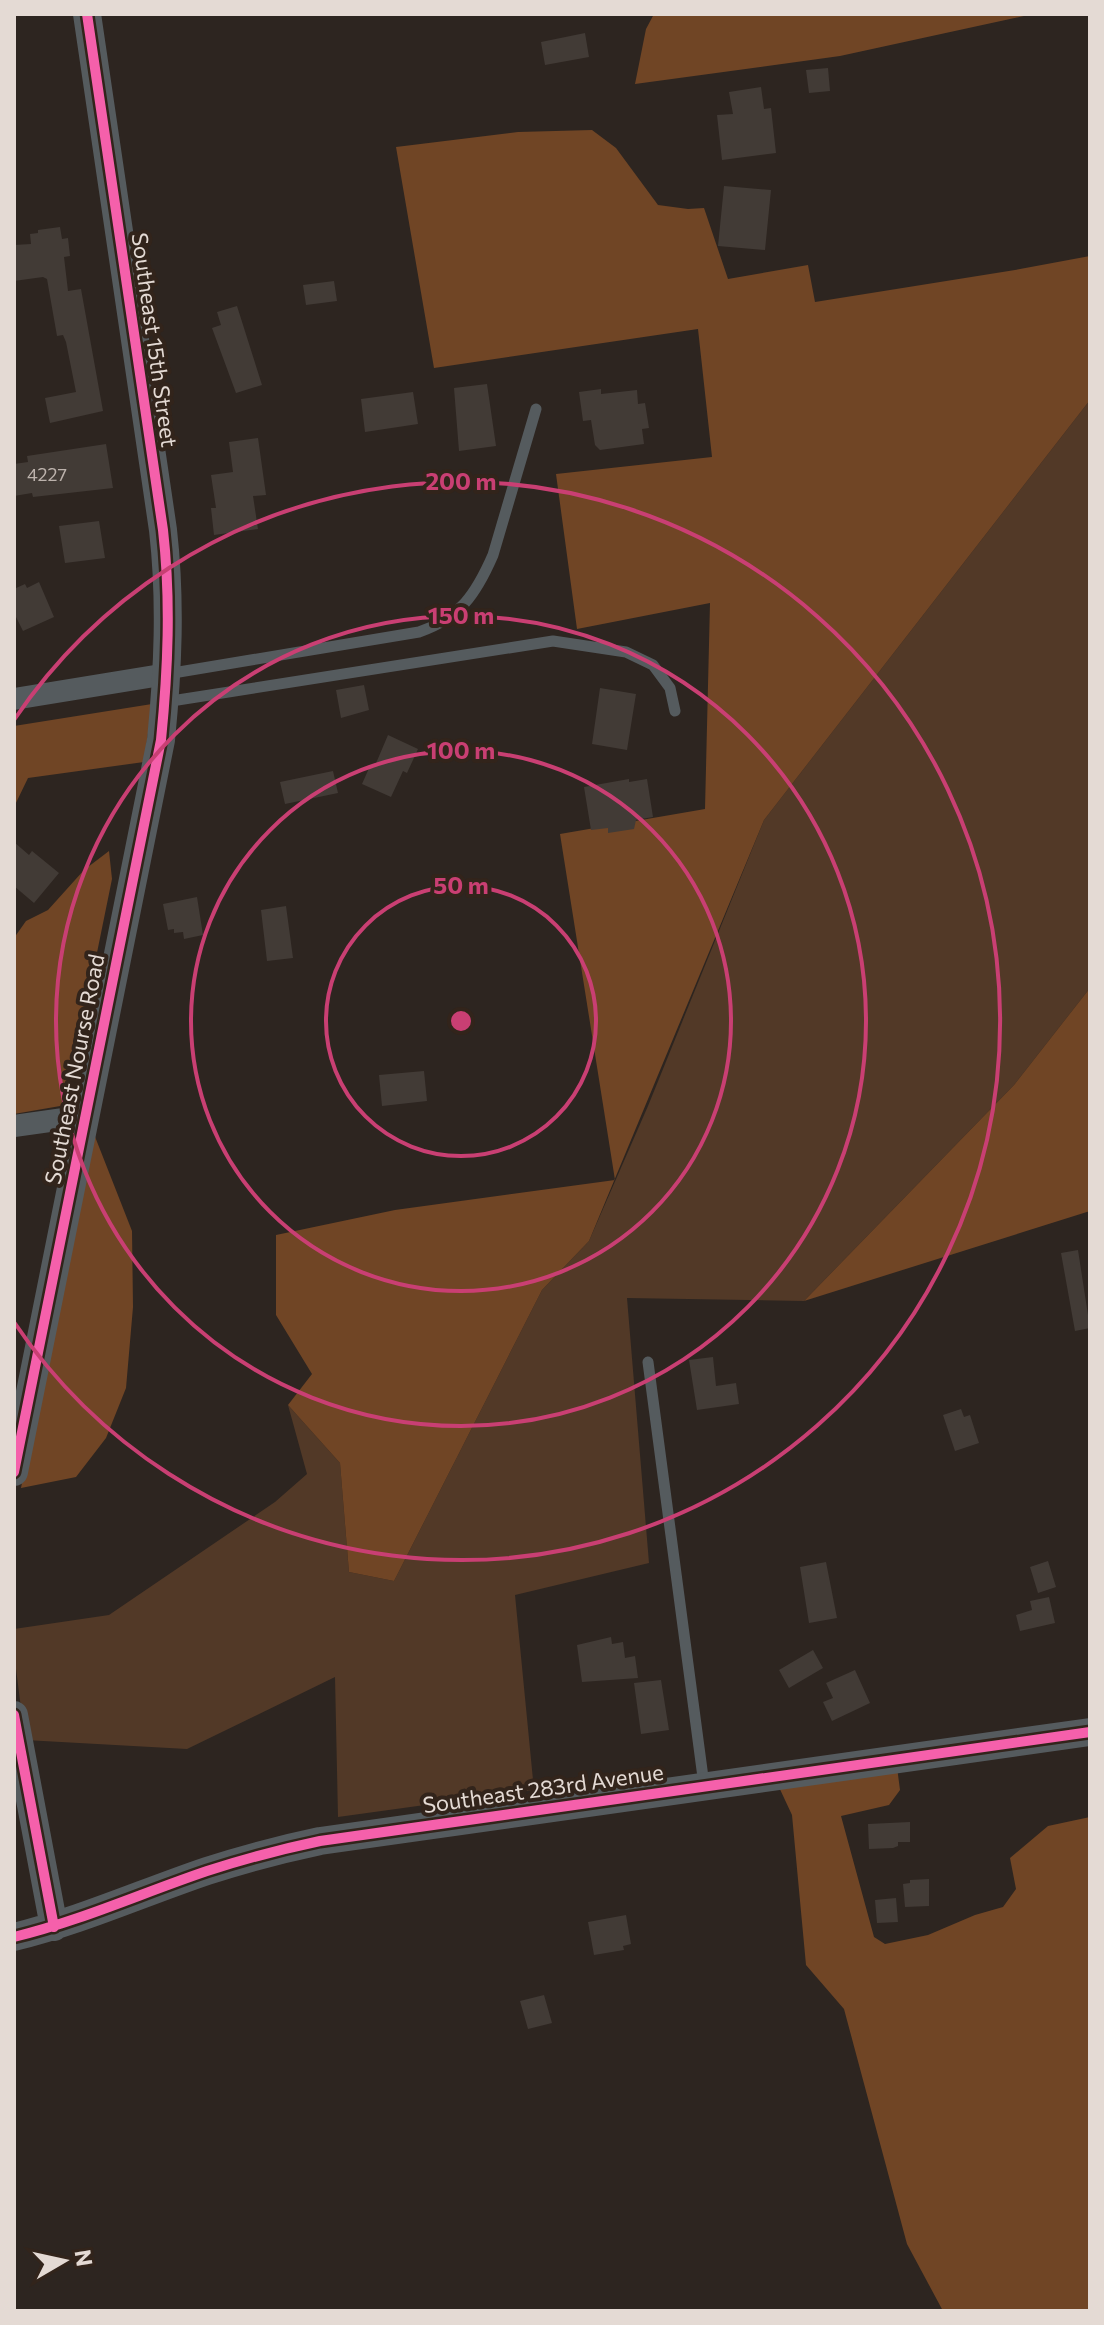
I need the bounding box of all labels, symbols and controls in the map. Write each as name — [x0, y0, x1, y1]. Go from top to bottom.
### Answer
street label: Southeast 15th Street — [127, 231, 183, 449]
house number: 4227 — [27, 463, 67, 485]
text: 200 m — [426, 466, 496, 495]
text: 150 m — [428, 600, 494, 629]
text: 100 m — [427, 735, 495, 764]
text: 50 m — [433, 870, 489, 899]
street label: Southeast Nourse Road — [38, 952, 110, 1186]
centre of rings — [447, 1007, 475, 1035]
street label: Southeast 283rd Avenue — [421, 1758, 665, 1818]
north arrow — [24, 2221, 104, 2301]
text: N — [70, 2248, 99, 2268]

